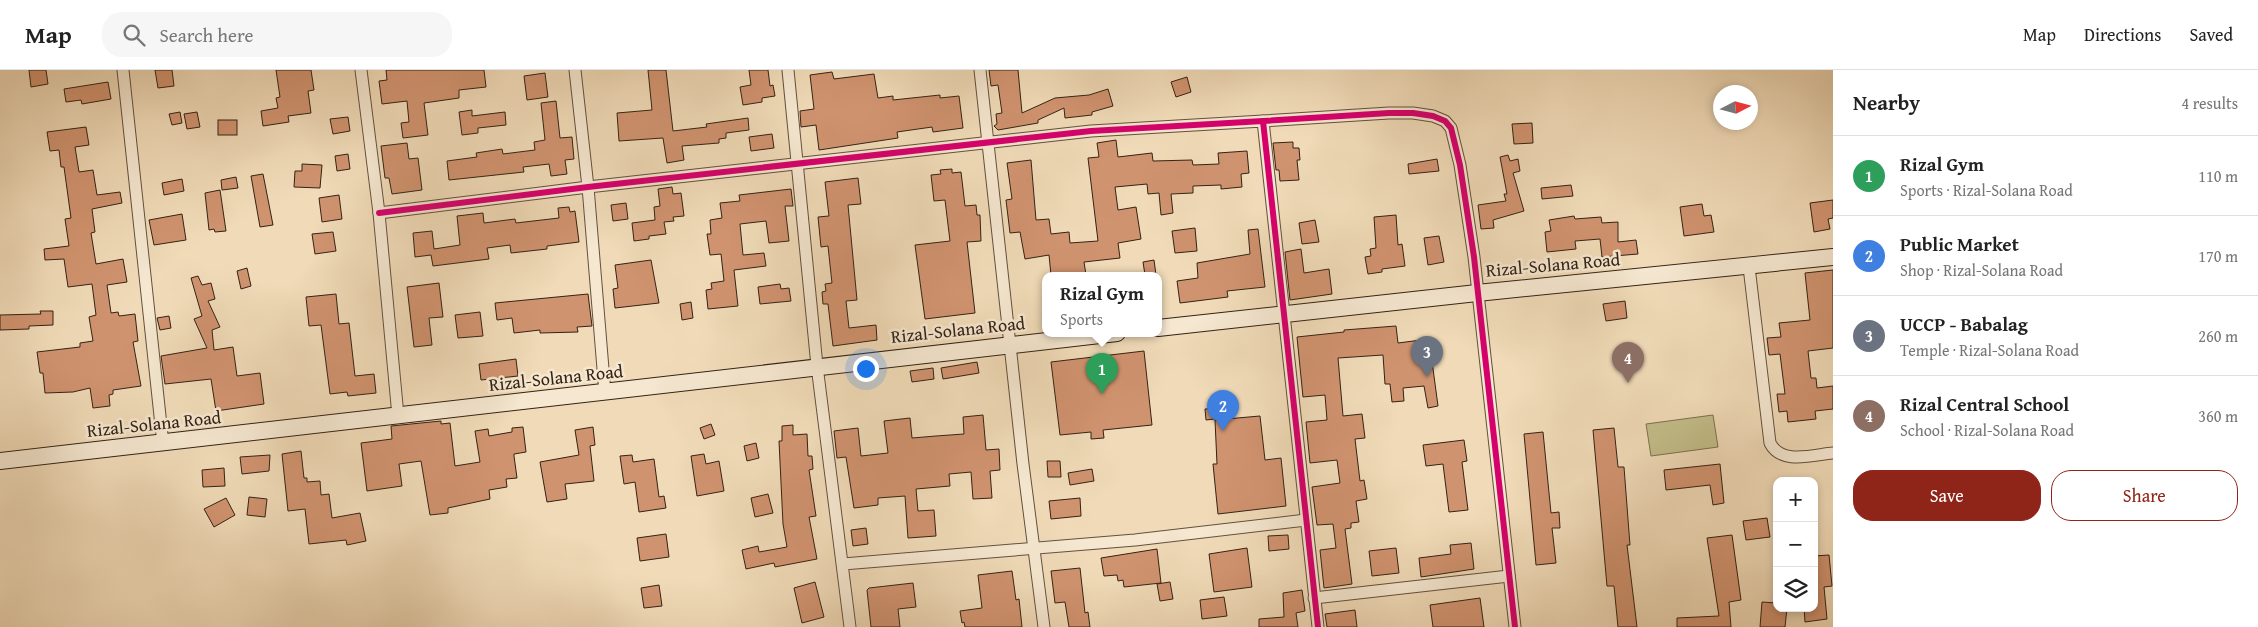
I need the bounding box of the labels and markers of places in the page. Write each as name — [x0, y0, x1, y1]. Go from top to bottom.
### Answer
pin: 3 — [1411, 336, 1443, 377]
pin: 4 — [1612, 342, 1644, 383]
pin: 1 — [1086, 353, 1118, 394]
pin: 2 — [1207, 390, 1239, 431]

